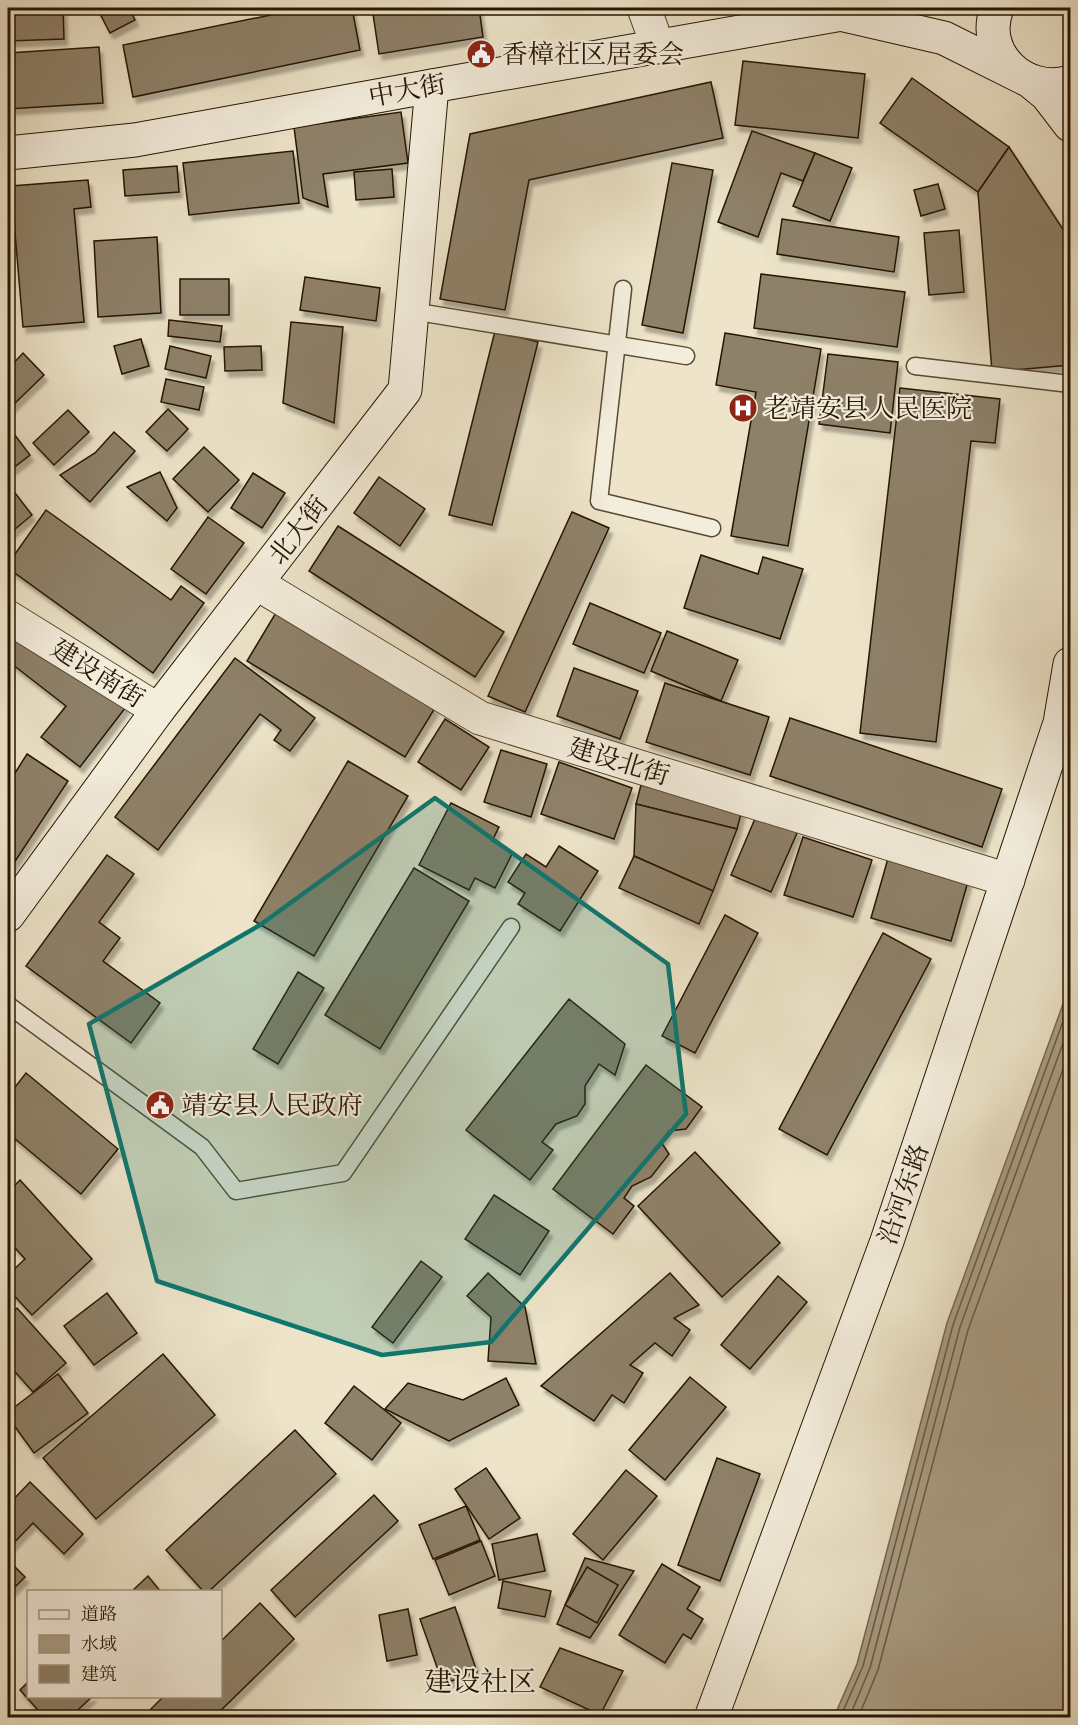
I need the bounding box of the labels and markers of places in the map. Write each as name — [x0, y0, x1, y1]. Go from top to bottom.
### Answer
place label: 香樟社区居委会 — [502, 37, 684, 72]
public building icon: 香樟社区居委会 — [465, 38, 497, 70]
place label: 老靖安县人民医院 — [764, 391, 972, 426]
hospital icon: 老靖安县人民医院 — [727, 392, 759, 424]
place label: 靖安县人民政府 — [181, 1088, 363, 1123]
public building icon: 靖安县人民政府 — [144, 1089, 176, 1121]

